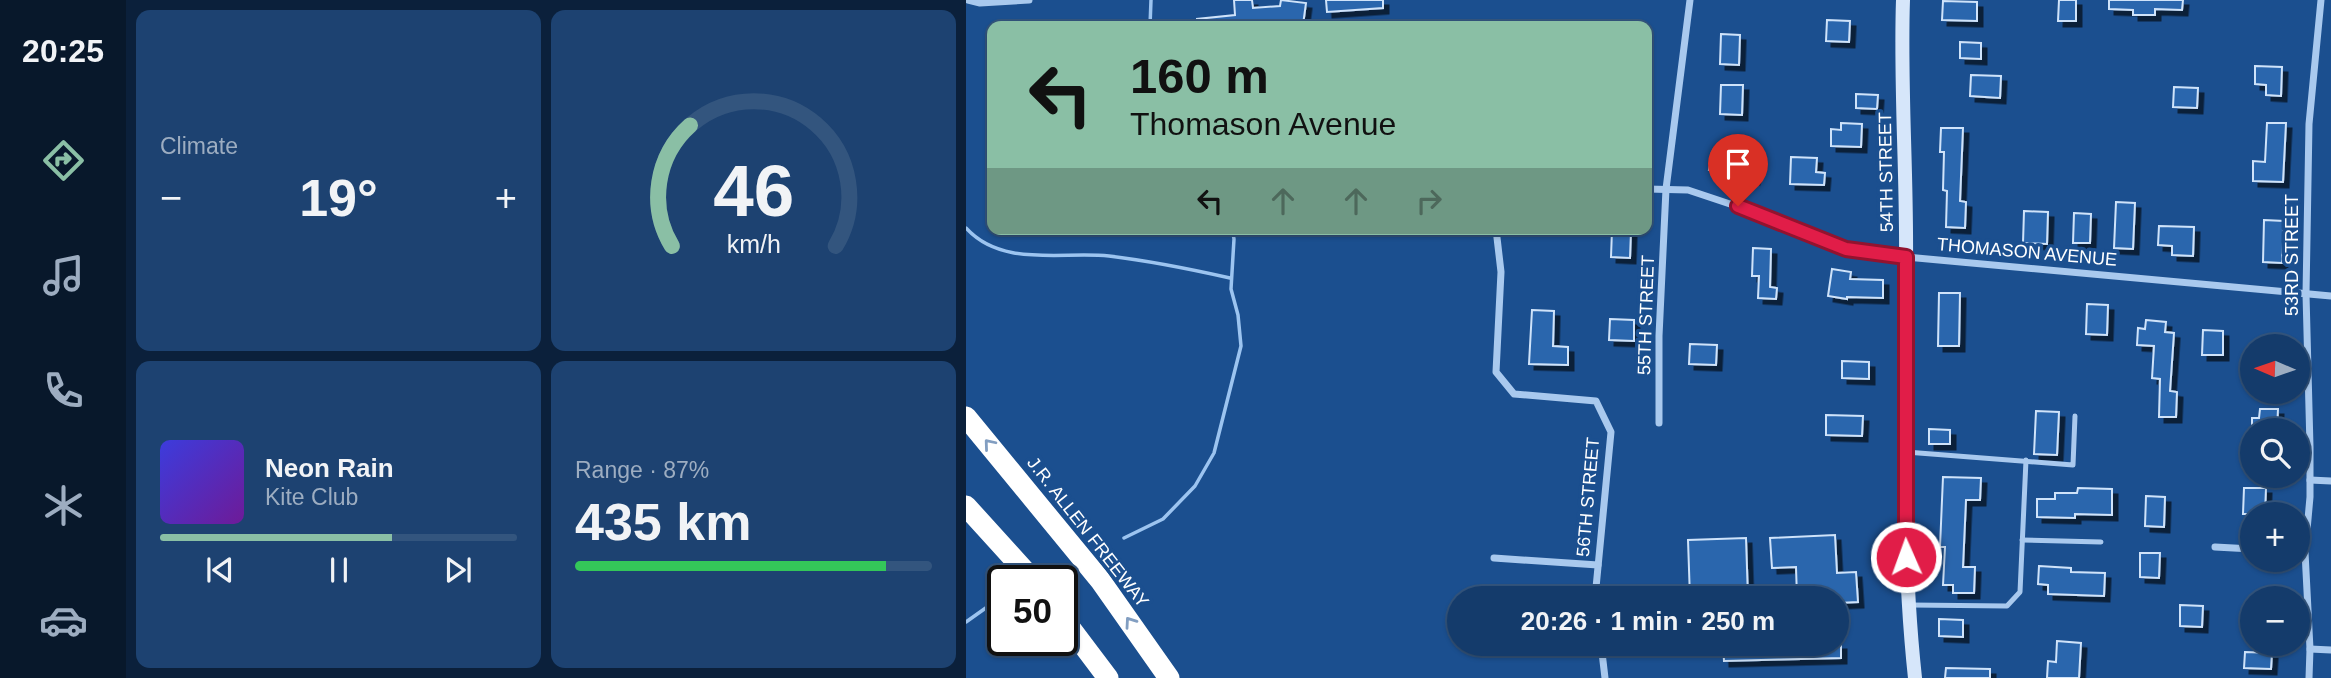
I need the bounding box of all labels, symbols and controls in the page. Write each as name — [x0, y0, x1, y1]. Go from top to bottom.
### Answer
text: 20:25 — [22, 33, 104, 69]
icon: left — [1015, 49, 1106, 140]
text: 160 m — [1130, 49, 1269, 103]
text: Thomason Avenue — [1130, 106, 1396, 142]
street label: 54TH STREET — [1875, 112, 1897, 232]
text: Climate — [160, 133, 238, 159]
pin — [1708, 134, 1768, 206]
icon: directions — [39, 136, 88, 185]
icon: arrive — [1719, 145, 1757, 183]
text: 46 — [713, 151, 794, 232]
text: 19° — [299, 169, 378, 227]
text: − — [160, 177, 182, 219]
text: + — [495, 177, 517, 219]
icon: left — [1191, 182, 1229, 220]
icon: ahead — [1264, 182, 1302, 220]
icon: ahead — [1337, 182, 1375, 220]
icon: right — [1410, 182, 1448, 220]
street label: 53RD STREET — [2282, 194, 2302, 316]
text: km/h — [726, 230, 781, 258]
street label: THOMASON AVENUE — [1936, 234, 2118, 270]
icon: music — [39, 251, 88, 300]
street label: 55TH STREET — [1634, 255, 1658, 375]
north arrow — [2240, 334, 2310, 404]
map controls — [2240, 334, 2310, 656]
icon: phone — [39, 366, 88, 415]
button: search — [2240, 418, 2310, 488]
street label: 56TH STREET — [1573, 436, 1603, 558]
one-way arrow — [985, 439, 997, 452]
text: Neon Rain — [265, 453, 394, 483]
street label: J.R. ALLEN FREEWAY — [1023, 453, 1153, 611]
text: Range · 87% — [575, 457, 709, 483]
icon: climate — [39, 481, 88, 530]
text: Kite Club — [265, 484, 358, 510]
text: 435 km — [575, 493, 751, 551]
button: + — [2240, 502, 2310, 572]
position arrow — [1869, 520, 1943, 594]
icon: previous — [201, 551, 239, 589]
icon: pause — [320, 551, 358, 589]
icon: next — [439, 551, 477, 589]
speed limit sign: 50 — [987, 565, 1078, 656]
button: − — [2240, 586, 2310, 656]
icon: car — [39, 596, 88, 645]
text: 20:26 · 1 min · 250 m — [1521, 606, 1775, 636]
one-way arrow — [1126, 617, 1138, 630]

